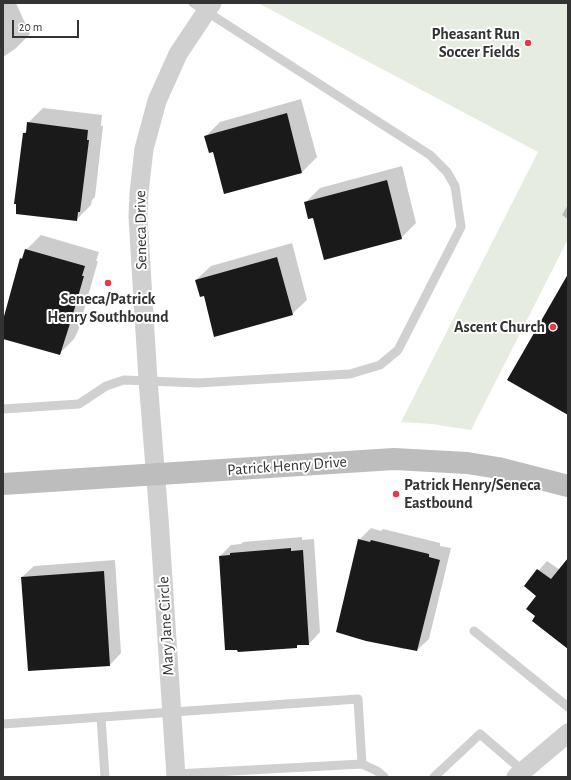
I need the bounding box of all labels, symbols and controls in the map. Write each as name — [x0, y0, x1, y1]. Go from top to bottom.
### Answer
scale bar — [14, 12, 81, 38]
text: 20 m — [19, 21, 42, 33]
place label: Pheasant Run Soccer Fields — [431, 24, 520, 62]
marker: Pheasant Run Soccer Fields — [523, 38, 533, 48]
street label: Seneca Drive — [131, 190, 151, 270]
marker: Seneca/Patrick Henry Southbound — [103, 278, 113, 288]
place label: Seneca/Patrick Henry Southbound — [47, 289, 169, 327]
place label: Ascent Church — [454, 317, 545, 337]
marker: Ascent Church — [548, 322, 558, 332]
street label: Patrick Henry Drive — [227, 452, 347, 480]
place label: Patrick Henry/Seneca Eastbound — [404, 475, 541, 513]
marker: Patrick Henry/Seneca Eastbound — [391, 489, 401, 499]
street label: Mary Jane Circle — [154, 576, 178, 676]

